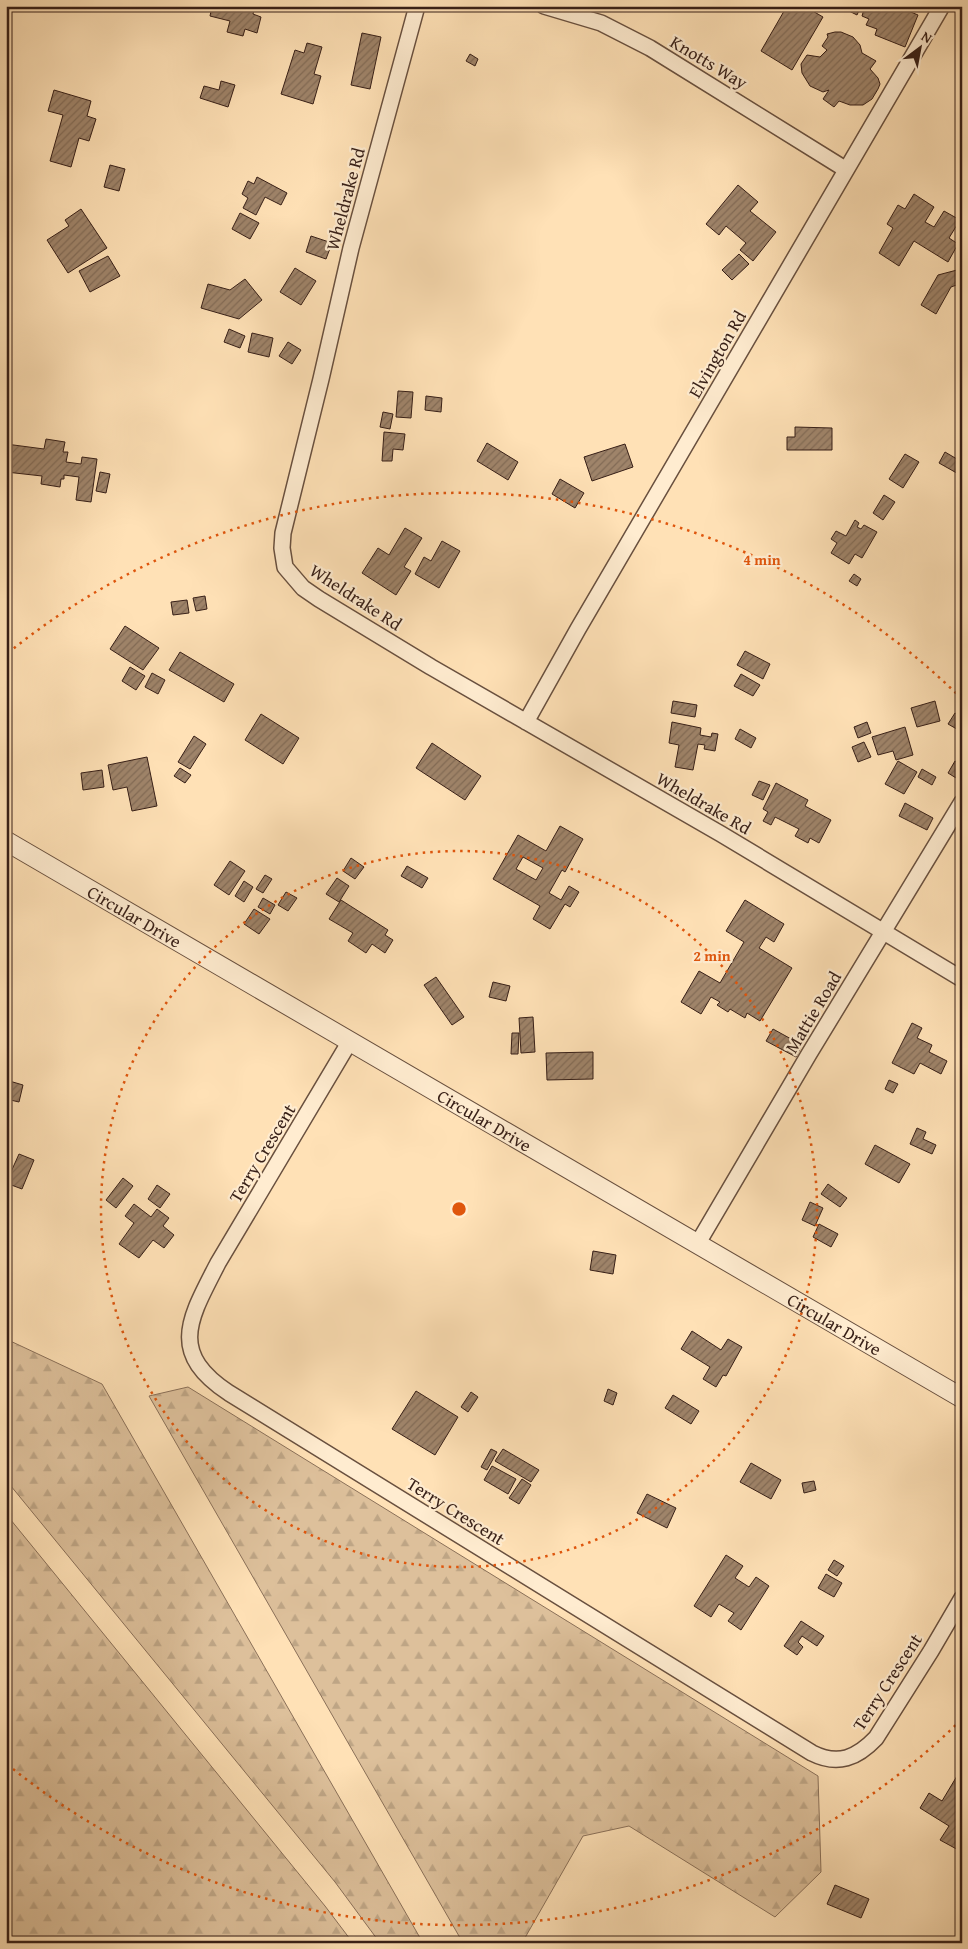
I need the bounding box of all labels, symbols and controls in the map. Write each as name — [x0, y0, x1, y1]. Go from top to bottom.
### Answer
north arrow — [896, 22, 946, 72]
text: N — [918, 26, 937, 48]
street label: Knotts Way — [665, 28, 753, 96]
street label: Wheldrake Rd — [318, 144, 372, 253]
street label: Elvington Rd — [681, 305, 753, 403]
text: 4 min — [743, 549, 781, 570]
street label: Wheldrake Rd — [304, 557, 408, 637]
street label: Wheldrake Rd — [652, 765, 757, 841]
street label: Circular Drive — [83, 878, 187, 954]
text: 2 min — [693, 945, 731, 966]
street label: Mattie Road — [778, 966, 848, 1058]
street label: Circular Drive — [432, 1082, 537, 1158]
street label: Terry Crescent — [222, 1098, 302, 1208]
centre of rings — [450, 1200, 468, 1218]
street label: Circular Drive — [782, 1286, 887, 1362]
street label: Terry Crescent — [402, 1470, 511, 1552]
street label: Terry Crescent — [845, 1628, 929, 1736]

